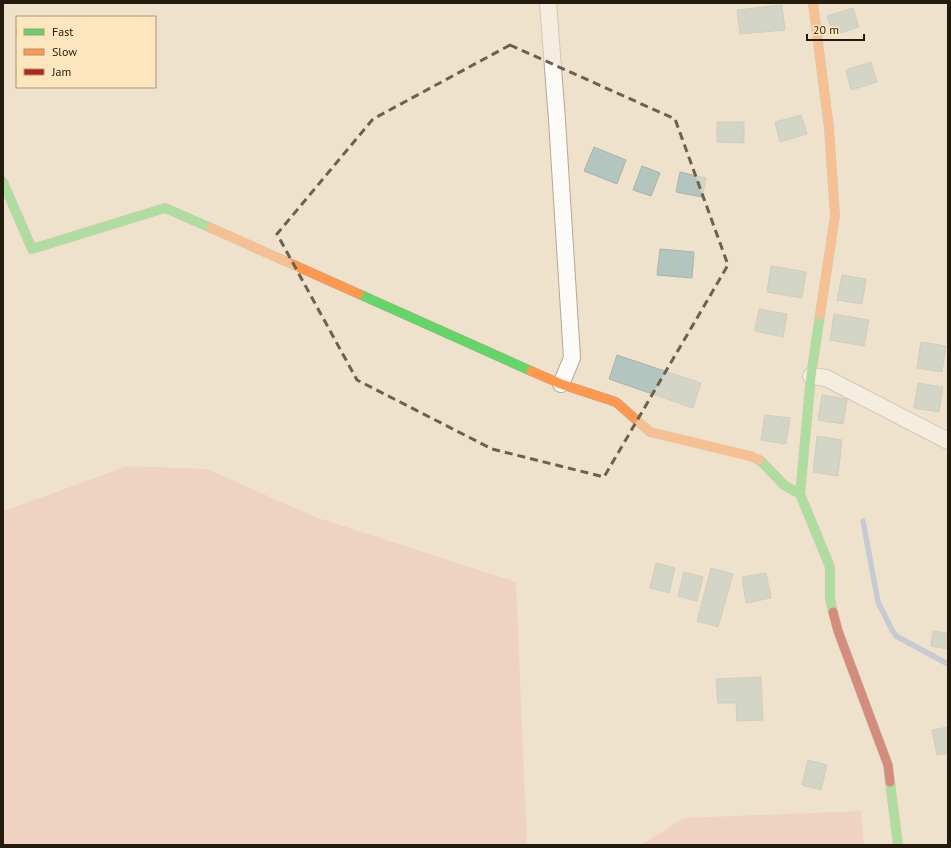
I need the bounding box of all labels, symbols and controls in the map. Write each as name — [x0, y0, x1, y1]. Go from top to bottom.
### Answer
legend — [16, 16, 156, 88]
scale bar — [807, 16, 864, 42]
text: 20 m — [813, 22, 839, 37]
text: Fast — [52, 24, 73, 39]
text: Slow — [52, 44, 77, 59]
text: Jam — [51, 64, 71, 79]

